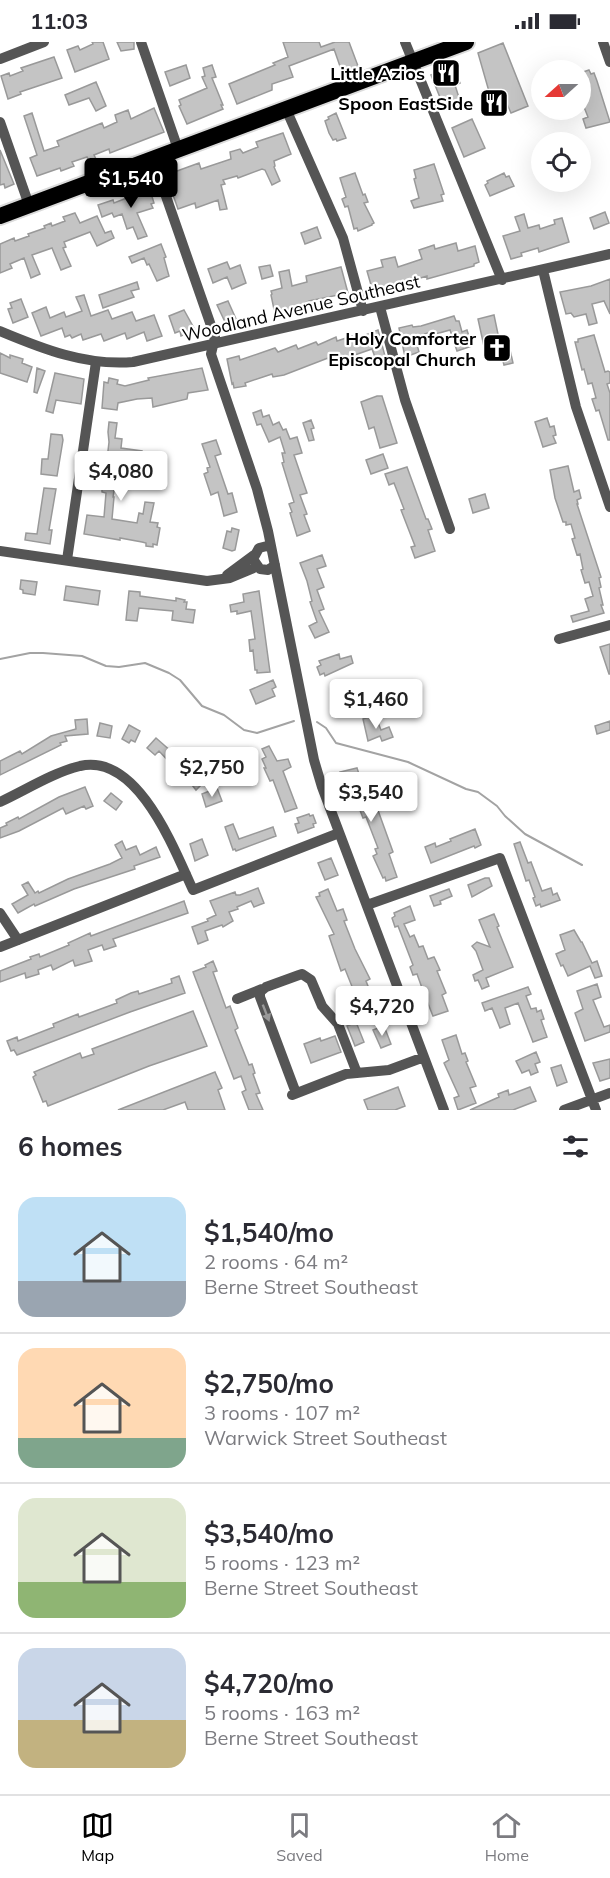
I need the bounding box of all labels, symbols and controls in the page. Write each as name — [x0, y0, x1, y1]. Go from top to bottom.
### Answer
text: 11:03 — [30, 7, 88, 35]
restaurant icon: Little Azios — [430, 57, 462, 89]
north arrow — [531, 60, 591, 120]
map controls — [531, 60, 591, 192]
place label: Little Azios — [330, 62, 425, 85]
restaurant icon: Spoon EastSide — [478, 87, 510, 119]
place label: Spoon EastSide — [338, 92, 473, 115]
button: locate — [531, 132, 591, 192]
pin: $1,540 — [82, 158, 180, 209]
text: $1,540 — [99, 165, 163, 190]
street label: Woodland Avenue Southeast — [180, 269, 422, 347]
place label: Holy Comforter Episcopal Church — [328, 327, 477, 371]
church icon: Holy Comforter Episcopal Church — [481, 332, 513, 364]
pin: $4,080 — [72, 451, 170, 502]
text: $4,080 — [89, 458, 153, 483]
pin: $1,460 — [327, 679, 425, 730]
text: $1,460 — [344, 686, 408, 711]
pin: $2,750 — [163, 747, 261, 798]
text: $2,750 — [180, 754, 244, 779]
pin: $3,540 — [322, 772, 420, 823]
text: $3,540 — [339, 779, 403, 804]
pin: $4,720 — [333, 986, 431, 1037]
text: $4,720 — [350, 993, 414, 1018]
one-way arrow — [262, 1004, 272, 1022]
text: 6 homes — [18, 1130, 122, 1163]
icon: filters — [559, 1130, 592, 1163]
text: $1,540/mo — [204, 1216, 334, 1249]
icon: home — [66, 1221, 138, 1293]
text: 2 rooms · 64 m² — [204, 1249, 348, 1274]
text: Berne Street Southeast — [204, 1274, 418, 1299]
text: $2,750/mo — [204, 1367, 334, 1400]
icon: home — [66, 1372, 138, 1444]
text: 3 rooms · 107 m² — [204, 1400, 360, 1425]
text: Warwick Street Southeast — [204, 1425, 447, 1450]
text: $3,540/mo — [204, 1517, 334, 1550]
icon: home — [66, 1522, 138, 1594]
text: 5 rooms · 123 m² — [204, 1550, 360, 1575]
text: Berne Street Southeast — [204, 1575, 418, 1600]
text: $4,720/mo — [204, 1667, 334, 1700]
icon: home — [66, 1672, 138, 1744]
text: 5 rooms · 163 m² — [204, 1700, 360, 1725]
text: Berne Street Southeast — [204, 1725, 418, 1750]
tab: Map — [81, 1809, 114, 1865]
tab: Saved — [276, 1809, 323, 1865]
tab: Home — [485, 1809, 529, 1865]

